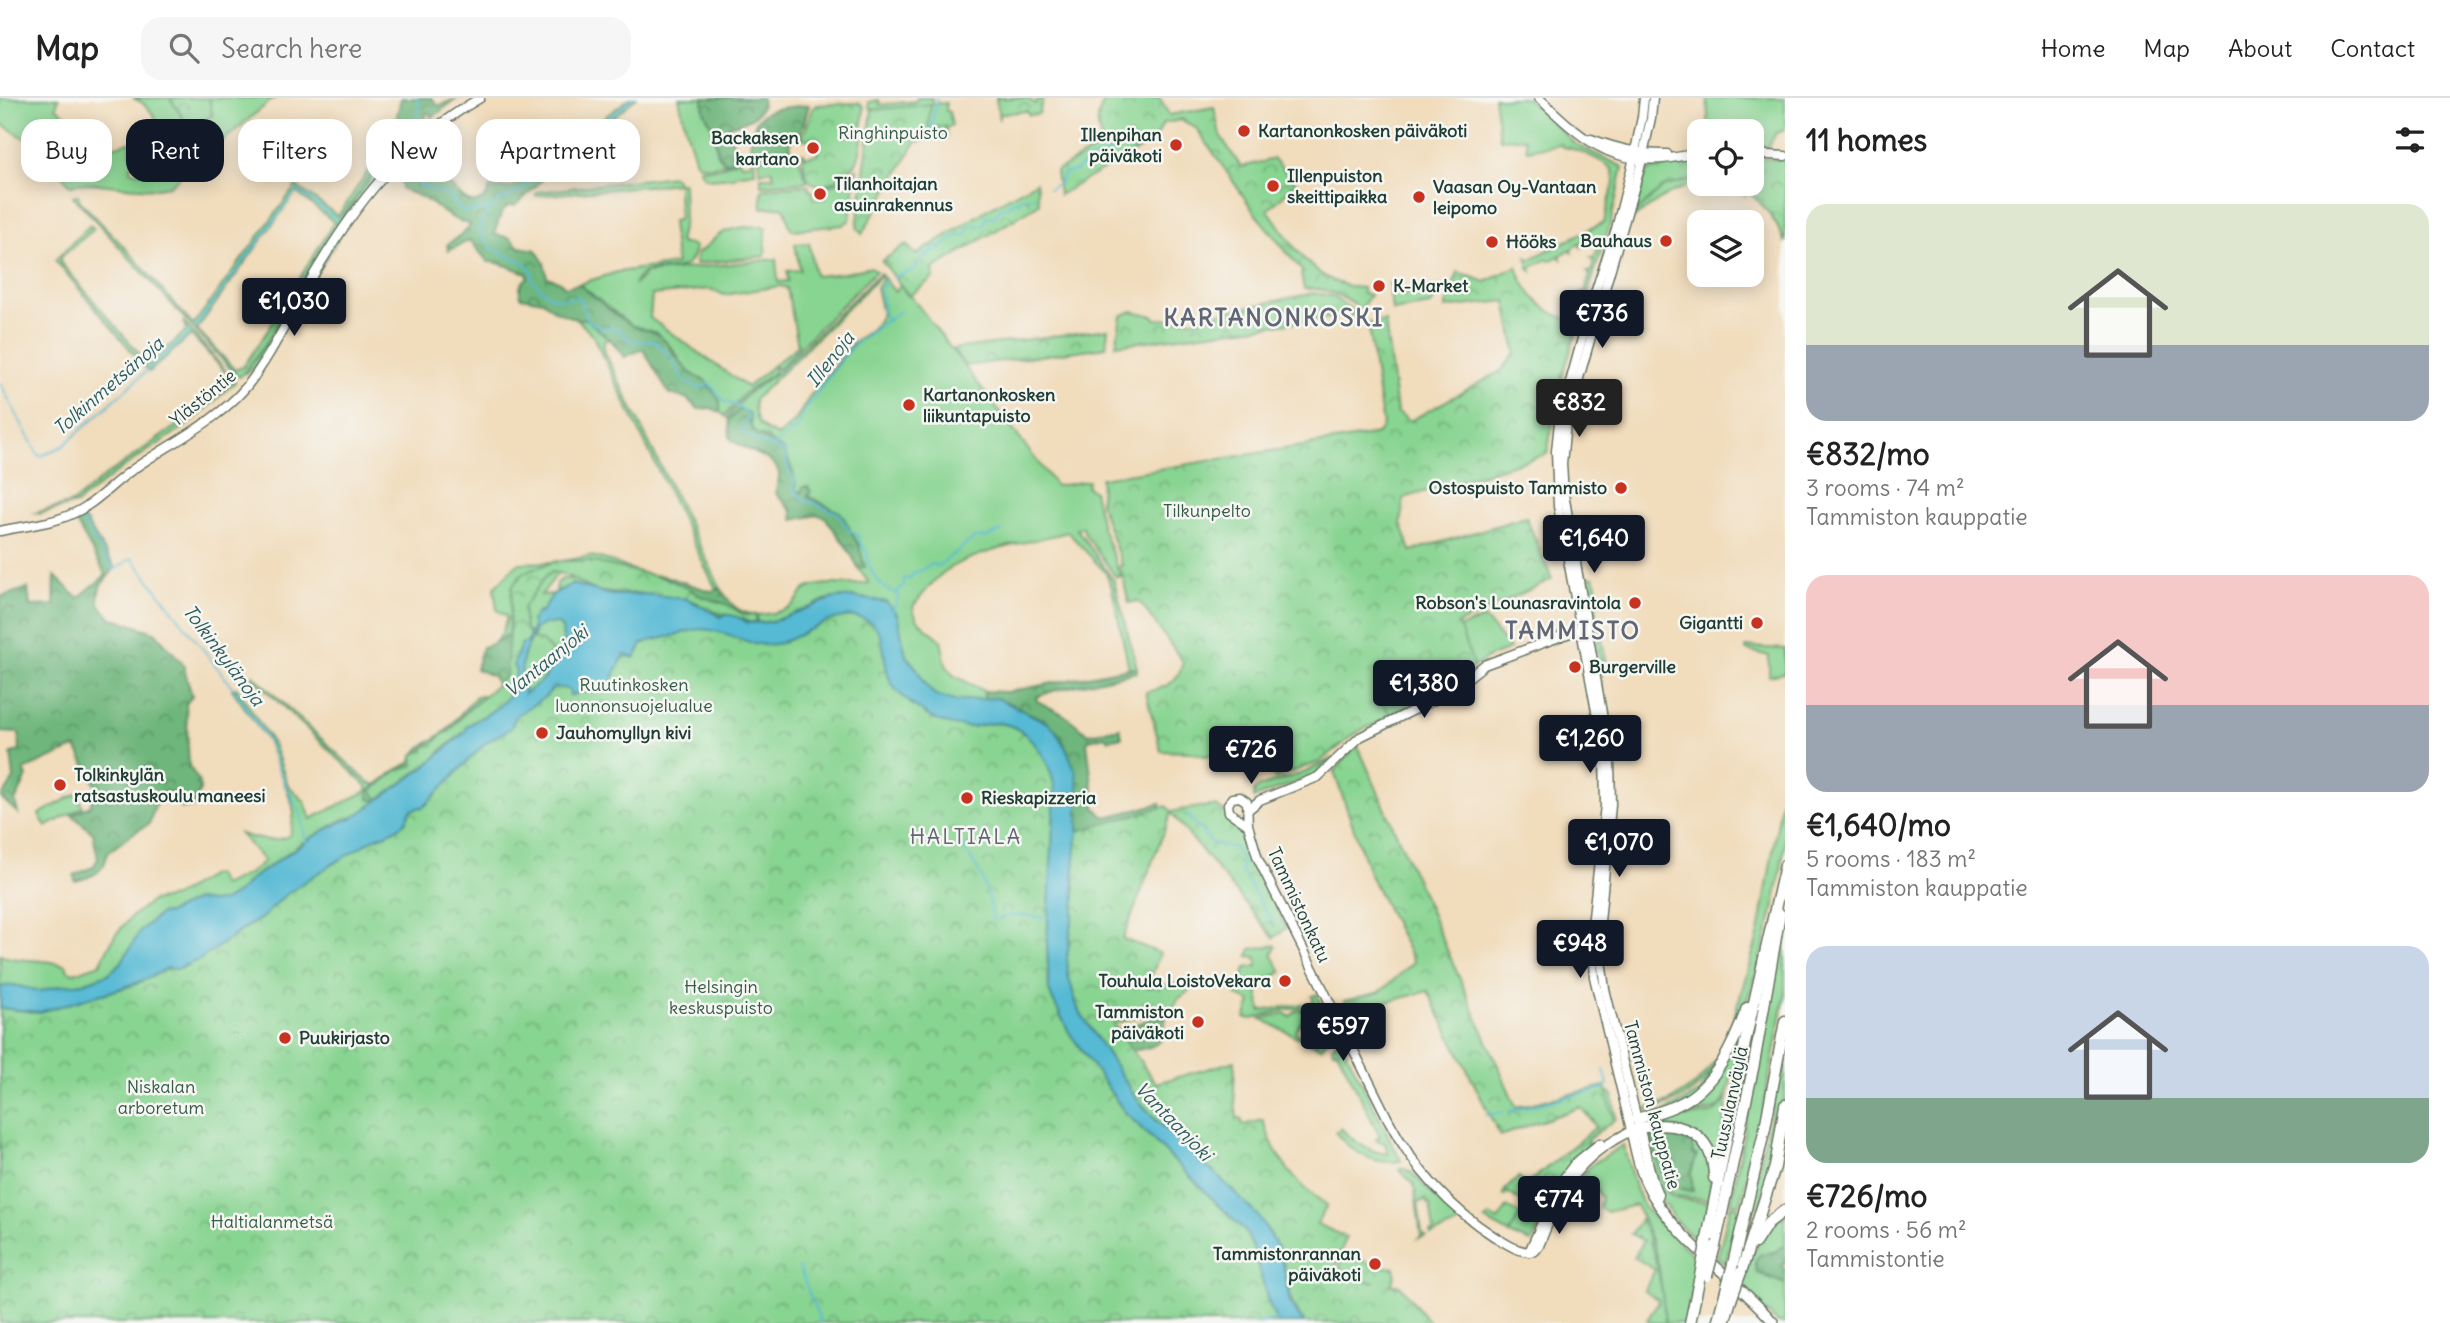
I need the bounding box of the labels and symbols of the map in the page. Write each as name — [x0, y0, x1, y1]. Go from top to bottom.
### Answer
place label: Kartanonkosken päiväkoti — [1258, 119, 1467, 142]
park label: Ringhinpuisto — [838, 121, 948, 144]
place label: Illenpihan päiväkoti — [1081, 123, 1163, 167]
marker: Kartanonkosken päiväkoti — [1236, 123, 1252, 139]
place label: Backaksen kartano — [711, 126, 800, 170]
marker: Illenpihan päiväkoti — [1168, 137, 1184, 153]
marker: Backaksen kartano — [805, 140, 821, 156]
place label: Illenpuiston skeittipaikka — [1287, 164, 1387, 208]
place label: Tilanhoitajan asuinrakennus — [834, 172, 953, 216]
place label: Vaasan Oy-Vantaan leipomo — [1433, 175, 1597, 219]
marker: Illenpuiston skeittipaikka — [1265, 178, 1281, 194]
marker: Tilanhoitajan asuinrakennus — [812, 186, 828, 202]
marker: Vaasan Oy-Vantaan leipomo — [1411, 189, 1427, 205]
place label: Bauhaus — [1580, 229, 1652, 252]
place label: Hööks — [1506, 230, 1557, 253]
marker: Bauhaus — [1658, 233, 1674, 249]
marker: Hööks — [1484, 234, 1500, 250]
place label: K-Market — [1393, 274, 1469, 297]
pin: €1,030 — [237, 278, 351, 338]
marker: K-Market — [1371, 278, 1387, 294]
pin: €736 — [1561, 290, 1643, 350]
district label: KARTANONKOSKI — [1163, 302, 1385, 332]
water label: Illenoja — [801, 326, 860, 392]
water label: Tolkinmetsänoja — [48, 331, 169, 440]
street label: Ylästöntie — [165, 364, 241, 431]
pin: €832 — [1538, 380, 1620, 439]
place label: Kartanonkosken liikuntapuisto — [923, 383, 1056, 427]
marker: Kartanonkosken liikuntapuisto — [901, 397, 917, 413]
place label: Ostospuisto Tammisto — [1429, 476, 1607, 499]
marker: Ostospuisto Tammisto — [1613, 480, 1629, 496]
park label: Tilkunpelto — [1163, 499, 1251, 522]
pin: €1,640 — [1537, 516, 1651, 575]
place label: Robson's Lounasravintola — [1415, 591, 1621, 614]
marker: Robson's Lounasravintola — [1627, 595, 1643, 611]
water label: Tolkinkylänoja — [178, 599, 271, 711]
place label: Gigantti — [1679, 611, 1743, 634]
district label: TAMMISTO — [1505, 615, 1641, 645]
marker: Gigantti — [1749, 615, 1765, 631]
water label: Vantaanjoki — [499, 618, 595, 702]
place label: Burgerville — [1589, 655, 1676, 678]
marker: Burgerville — [1567, 659, 1583, 675]
pin: €1,380 — [1367, 660, 1481, 720]
park label: Ruutinkosken luonnonsuojelualue — [555, 673, 713, 717]
pin: €1,260 — [1533, 716, 1647, 775]
place label: Jauhomyllyn kivi — [556, 721, 691, 744]
marker: Jauhomyllyn kivi — [534, 725, 550, 741]
pin: €726 — [1210, 726, 1292, 786]
place label: Tolkinkylän ratsastuskoulu maneesi — [74, 763, 266, 807]
marker: Tolkinkylän ratsastuskoulu maneesi — [52, 777, 68, 793]
place label: Rieskapizzeria — [981, 786, 1096, 809]
marker: Rieskapizzeria — [959, 790, 975, 806]
pin: €1,070 — [1562, 820, 1676, 879]
district label: HALTIALA — [910, 823, 1022, 850]
street label: Tammistonkatu — [1263, 843, 1336, 966]
pin: €948 — [1539, 920, 1621, 980]
place label: Touhula LoistoVekara — [1098, 969, 1271, 992]
marker: Touhula LoistoVekara — [1277, 973, 1293, 989]
park label: Helsingin keskuspuisto — [669, 975, 773, 1019]
place label: Tammiston päiväkoti — [1095, 1000, 1185, 1044]
pin: €597 — [1302, 1004, 1384, 1063]
marker: Tammiston päiväkoti — [1190, 1014, 1206, 1030]
street label: Tammiston kauppatie — [1619, 1018, 1686, 1192]
place label: Puukirjasto — [299, 1026, 390, 1049]
marker: Puukirjasto — [277, 1030, 293, 1046]
street label: Tuusulanväylä — [1706, 1044, 1753, 1162]
park label: Niskalan arboretum — [118, 1075, 204, 1119]
water label: Vantaanjoki — [1130, 1076, 1219, 1168]
pin: €774 — [1518, 1176, 1600, 1236]
park label: Haltialanmetsä — [211, 1210, 333, 1233]
place label: Tammistonrannan päiväkoti — [1213, 1242, 1362, 1286]
marker: Tammistonrannan päiväkoti — [1367, 1256, 1383, 1272]

